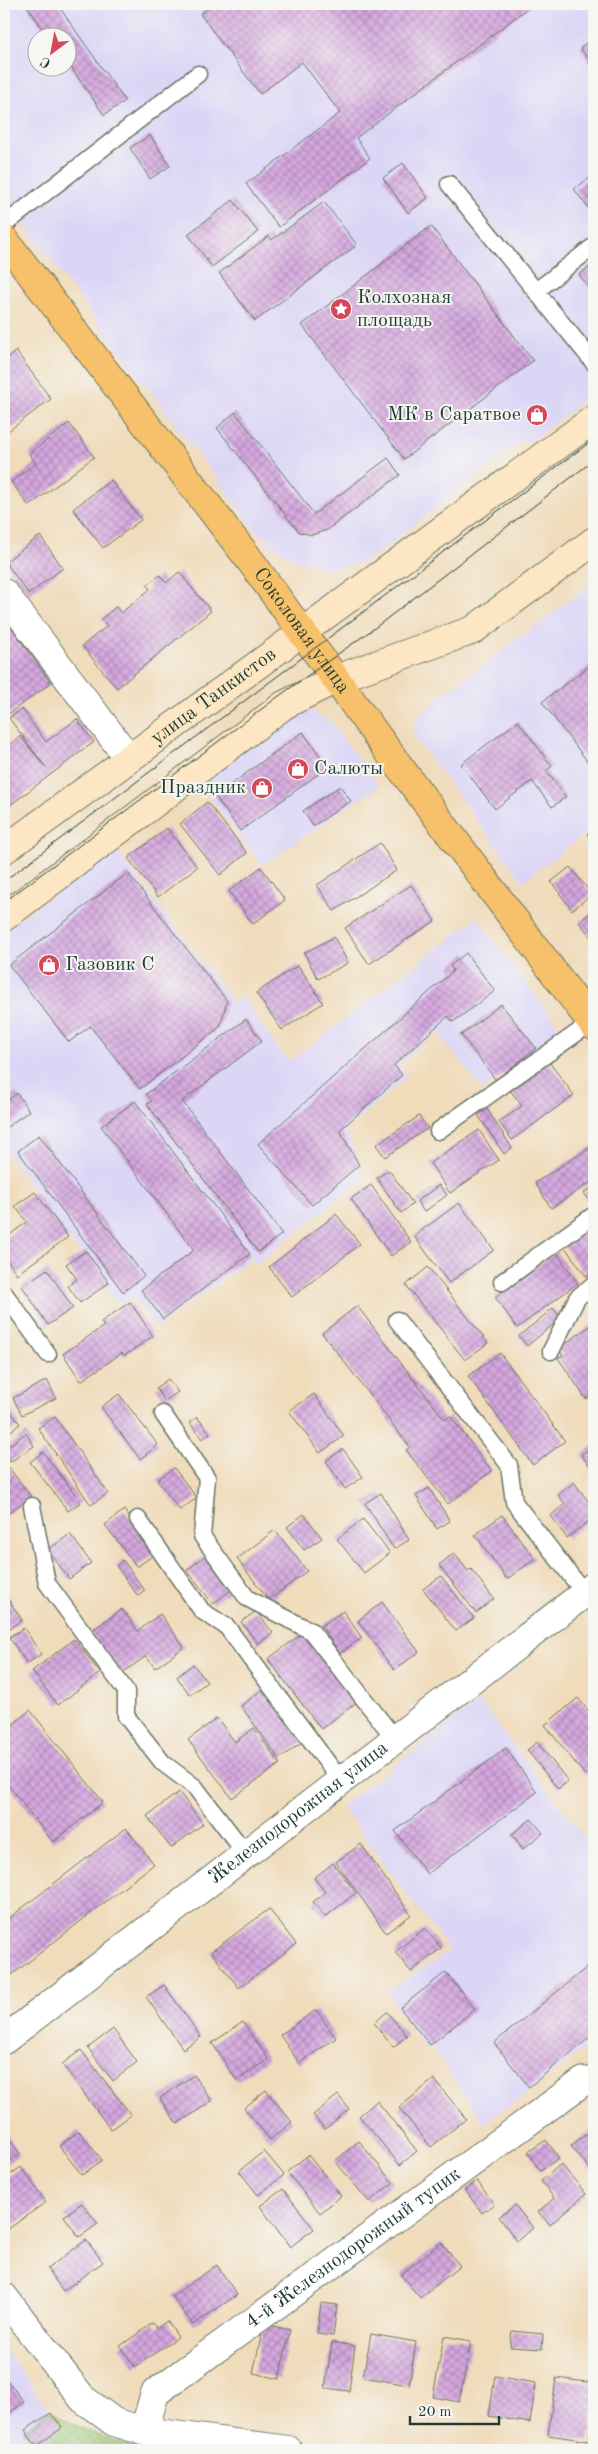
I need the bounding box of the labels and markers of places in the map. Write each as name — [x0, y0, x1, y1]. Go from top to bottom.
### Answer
place label: Колхозная площадь — [357, 288, 451, 331]
place icon: Колхозная площадь — [329, 297, 353, 321]
shop icon: МК в Саратвое — [525, 403, 549, 427]
place label: МК в Саратвое — [387, 405, 521, 425]
shop icon: Салюты — [286, 757, 310, 781]
place label: Салюты — [314, 759, 383, 779]
shop icon: Праздник — [250, 776, 274, 800]
place label: Праздник — [160, 778, 246, 798]
shop icon: Газовик С — [37, 953, 61, 977]
place label: Газовик С — [65, 955, 155, 975]

